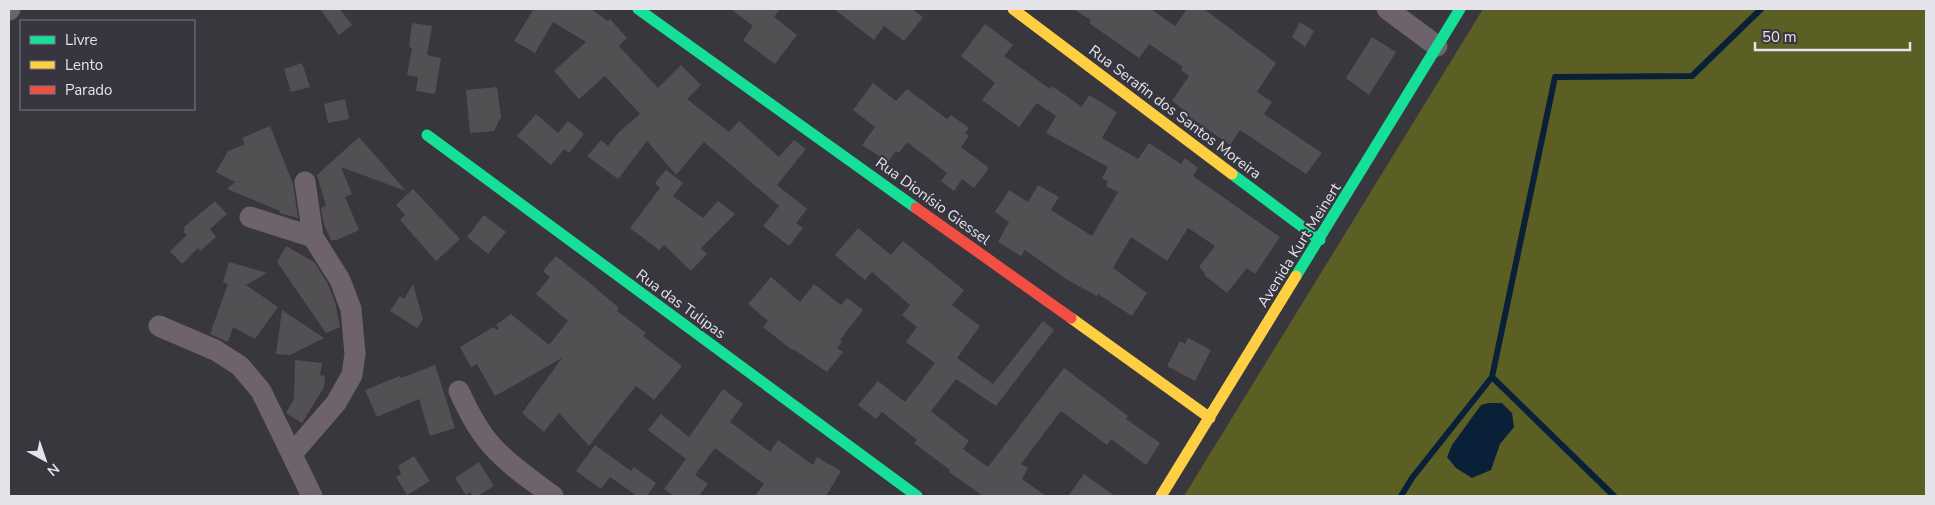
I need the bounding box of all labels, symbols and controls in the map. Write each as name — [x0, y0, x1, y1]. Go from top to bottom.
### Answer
legend — [20, 20, 195, 110]
scale bar — [1755, 20, 1910, 52]
text: 50 m — [1762, 27, 1797, 47]
text: Livre — [65, 30, 98, 50]
street label: Rua Serafin dos Santos Moreira — [1085, 41, 1265, 183]
text: Lento — [65, 55, 103, 75]
text: Parado — [65, 80, 112, 100]
street label: Rua Dionísio Giessel — [872, 153, 995, 250]
street label: Avenida Kurt Meinert — [1253, 178, 1346, 311]
street label: Rua das Tulipas — [632, 265, 730, 343]
north arrow — [20, 435, 70, 485]
text: N — [43, 459, 63, 480]

